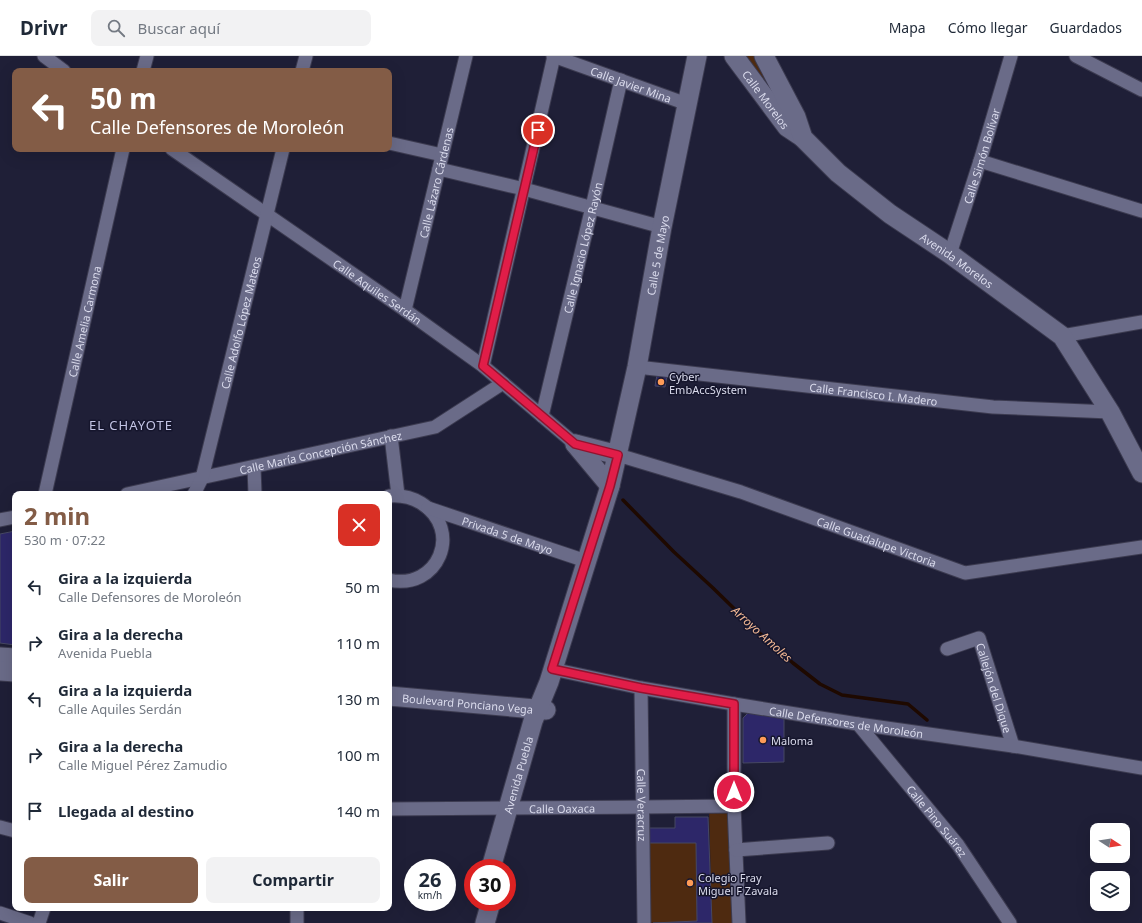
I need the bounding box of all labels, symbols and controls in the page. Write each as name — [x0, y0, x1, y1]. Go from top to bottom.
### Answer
search box — [91, 10, 371, 46]
text: Drivr — [20, 15, 67, 41]
icon: search — [105, 17, 127, 39]
text: Buscar aquí — [137, 18, 220, 38]
text: Mapa — [889, 18, 926, 37]
text: Cómo llegar — [948, 18, 1028, 37]
text: Guardados — [1050, 18, 1122, 37]
street label: Calle Javier Mina — [589, 63, 674, 105]
street label: Calle Morelos — [739, 67, 793, 132]
text: 50 m — [90, 79, 157, 117]
icon: left — [24, 84, 76, 136]
street label: Calle Simón Bolívar — [959, 106, 1003, 206]
pin — [521, 113, 555, 147]
text: Calle Defensores de Moroleón — [90, 115, 344, 139]
icon: arrive — [527, 119, 549, 141]
street label: Calle Lázaro Cárdenas — [415, 126, 456, 240]
street label: Calle Ignacio López Rayón — [559, 181, 605, 315]
street label: Calle 5 de Mayo — [642, 213, 672, 296]
street label: Avenida Morelos — [918, 229, 997, 291]
street label: Calle Adolfo López Mateos — [217, 255, 264, 390]
street label: Calle Aquiles Serdán — [330, 255, 425, 327]
street label: Calle Amelia Carmona — [64, 264, 104, 379]
place label: Cyber EmbAccSystem — [669, 369, 747, 397]
marker: Cyber EmbAccSystem — [656, 377, 666, 387]
street label: Calle Francisco I. Madero — [809, 379, 939, 408]
district label: EL CHAYOTE — [89, 416, 173, 434]
street label: Calle María Concepción Sánchez — [238, 427, 403, 477]
text: 2 min — [24, 499, 90, 532]
button: close — [338, 504, 380, 546]
street label: Privada 5 de Mayo — [460, 512, 555, 557]
street label: Calle Guadalupe Victoria — [815, 513, 939, 570]
text: 530 m · 07:22 — [24, 531, 105, 549]
text: Gira a la izquierda — [58, 568, 192, 588]
icon: left — [24, 576, 46, 598]
text: 50 m — [345, 577, 380, 597]
text: Calle Defensores de Moroleón — [58, 588, 242, 606]
water label: Arroyo Amoles — [727, 601, 796, 666]
text: Gira a la derecha — [58, 624, 183, 644]
icon: right — [24, 632, 46, 654]
text: 110 m — [336, 633, 380, 653]
street label: Callejón del Dique — [973, 641, 1016, 735]
text: Avenida Puebla — [58, 644, 152, 662]
text: Gira a la izquierda — [58, 680, 192, 700]
icon: left — [24, 688, 46, 710]
text: 130 m — [336, 689, 380, 709]
street label: Boulevard Ponciano Vega — [402, 690, 534, 716]
text: Calle Aquiles Serdán — [58, 700, 182, 718]
street label: Calle Defensores de Moroleón — [768, 702, 924, 741]
place label: Maloma — [771, 733, 813, 748]
street label: Avenida Puebla — [499, 734, 536, 815]
marker: Maloma — [758, 735, 768, 745]
text: Gira a la derecha — [58, 736, 183, 756]
icon: right — [24, 744, 46, 766]
text: 100 m — [336, 745, 380, 765]
text: Calle Miguel Pérez Zamudio — [58, 756, 227, 774]
street label: Calle Veracruz — [635, 768, 650, 841]
position arrow — [713, 771, 755, 813]
street label: Calle Pino Suárez — [904, 782, 971, 859]
icon: arrive — [24, 800, 46, 822]
street label: Calle Oaxaca — [529, 800, 595, 816]
text: Llegada al destino — [58, 801, 194, 821]
text: 140 m — [336, 801, 380, 821]
north arrow — [1090, 823, 1130, 863]
map controls — [1090, 823, 1130, 911]
button: Salir — [24, 857, 198, 903]
button: Compartir — [206, 857, 380, 903]
speed limit sign: 30 — [464, 859, 516, 911]
text: 26 — [419, 866, 441, 893]
place label: Colegio Fray Miguel F Zavala — [698, 870, 778, 898]
button: layers — [1090, 871, 1130, 911]
marker: Colegio Fray Miguel F Zavala — [685, 878, 695, 888]
text: km/h — [418, 888, 442, 902]

